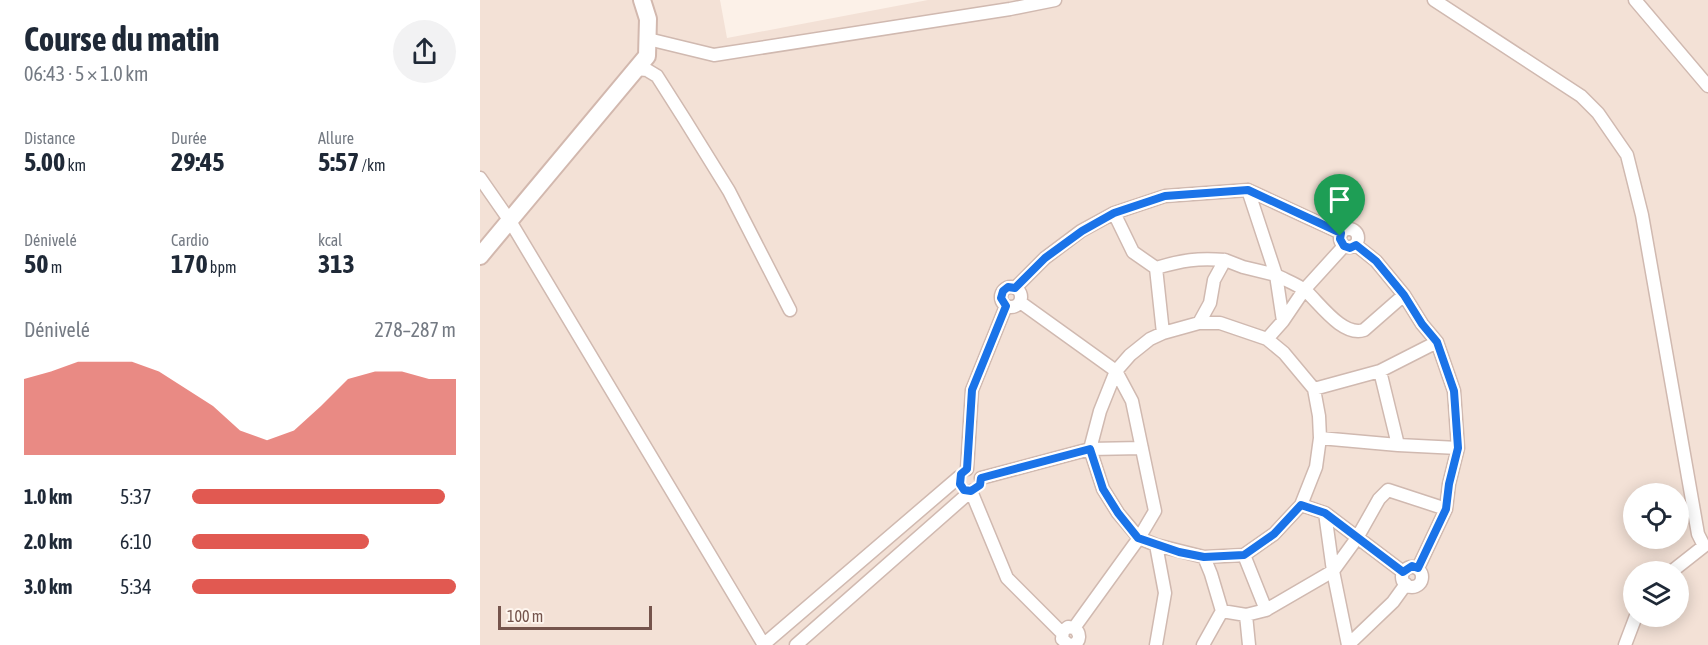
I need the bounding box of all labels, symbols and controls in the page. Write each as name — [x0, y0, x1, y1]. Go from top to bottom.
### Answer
text: Course du matin — [24, 20, 220, 58]
button: share — [393, 20, 456, 83]
text: 06:43 · 5 × 1.0 km — [24, 62, 149, 85]
text: Distance — [24, 129, 75, 147]
text: Durée — [171, 129, 207, 147]
text: Allure — [318, 129, 354, 147]
text: 5.00 — [24, 147, 65, 177]
text: 29:45 — [171, 147, 225, 177]
text: 5:57 — [318, 147, 359, 177]
text: km — [65, 156, 86, 174]
text: /km — [359, 156, 385, 174]
pin — [1314, 174, 1365, 236]
icon: arrive — [1323, 183, 1356, 216]
text: Dénivelé — [24, 231, 77, 249]
text: Cardio — [171, 231, 209, 249]
text: kcal — [318, 231, 342, 249]
text: 50 — [24, 249, 48, 279]
text: 170 — [171, 249, 208, 279]
text: 313 — [318, 249, 355, 279]
text: m — [48, 258, 62, 276]
text: bpm — [208, 258, 237, 276]
text: Dénivelé — [24, 318, 90, 341]
text: 278–287 m — [374, 318, 456, 341]
map controls — [1623, 483, 1689, 627]
button: locate — [1623, 483, 1689, 549]
text: 1.0 km — [24, 485, 72, 508]
text: 5:37 — [120, 485, 152, 508]
text: 2.0 km — [24, 530, 72, 553]
text: 6:10 — [120, 530, 152, 553]
button: layers — [1623, 561, 1689, 627]
text: 3.0 km — [24, 575, 72, 598]
text: 5:34 — [120, 575, 152, 598]
scale bar — [498, 603, 652, 630]
text: 100 m — [507, 607, 543, 625]

